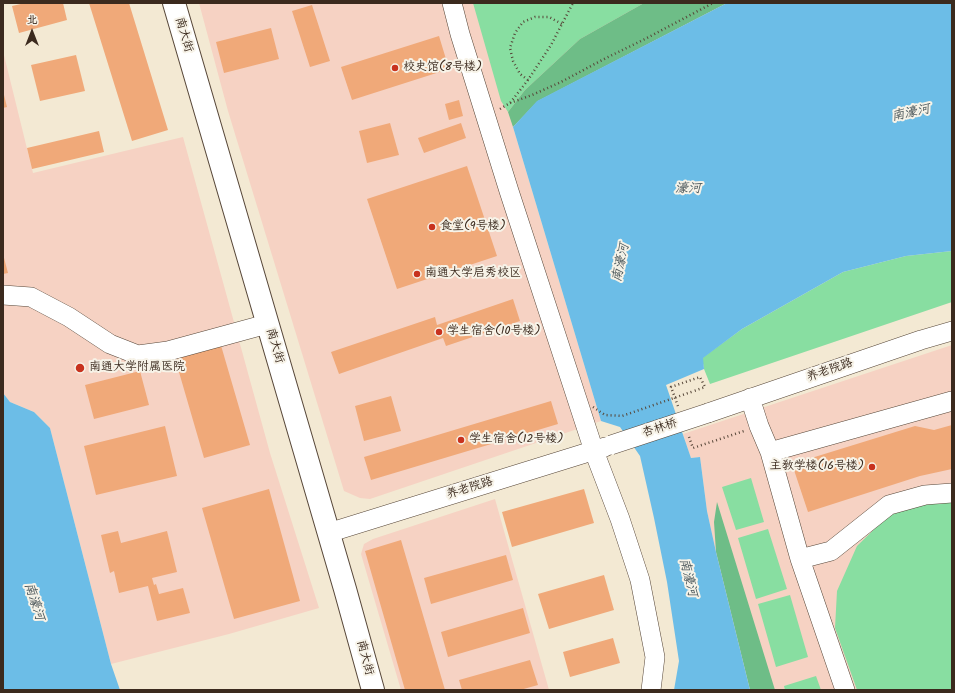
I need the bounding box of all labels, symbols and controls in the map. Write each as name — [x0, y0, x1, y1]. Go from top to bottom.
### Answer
text: 北 — [27, 11, 38, 29]
north arrow — [12, 12, 52, 52]
street label: 南大街 — [171, 16, 195, 54]
place label: 校史馆(8号楼) — [403, 61, 482, 75]
marker: 校史馆(8号楼) — [390, 63, 400, 73]
water label: 南濠河 — [890, 102, 932, 126]
water label: 濠河 — [675, 182, 701, 198]
place label: 食堂(9号楼) — [440, 220, 506, 234]
marker: 食堂(9号楼) — [427, 222, 437, 232]
water label: 南濠河 — [610, 242, 634, 284]
place label: 南通大学启秀校区 — [425, 267, 521, 281]
marker: 南通大学启秀校区 — [412, 269, 422, 279]
place label: 学生宿舍(10号楼) — [447, 325, 541, 339]
street label: 南大街 — [262, 327, 286, 365]
marker: 学生宿舍(10号楼) — [434, 327, 444, 337]
street label: 养老院路 — [805, 356, 855, 386]
place label: 南通大学附属医院 — [89, 361, 185, 375]
marker: 南通大学附属医院 — [74, 362, 86, 374]
street label: 杏林桥 — [641, 417, 679, 441]
place label: 学生宿舍(12号楼) — [469, 433, 564, 447]
marker: 学生宿舍(12号楼) — [456, 435, 466, 445]
place label: 主教学楼(16号楼) — [770, 460, 864, 474]
marker: 主教学楼(16号楼) — [867, 462, 877, 472]
street label: 养老院路 — [445, 475, 495, 503]
water label: 南濠河 — [675, 557, 699, 599]
water label: 南濠河 — [20, 581, 46, 623]
street label: 南大街 — [352, 639, 376, 677]

